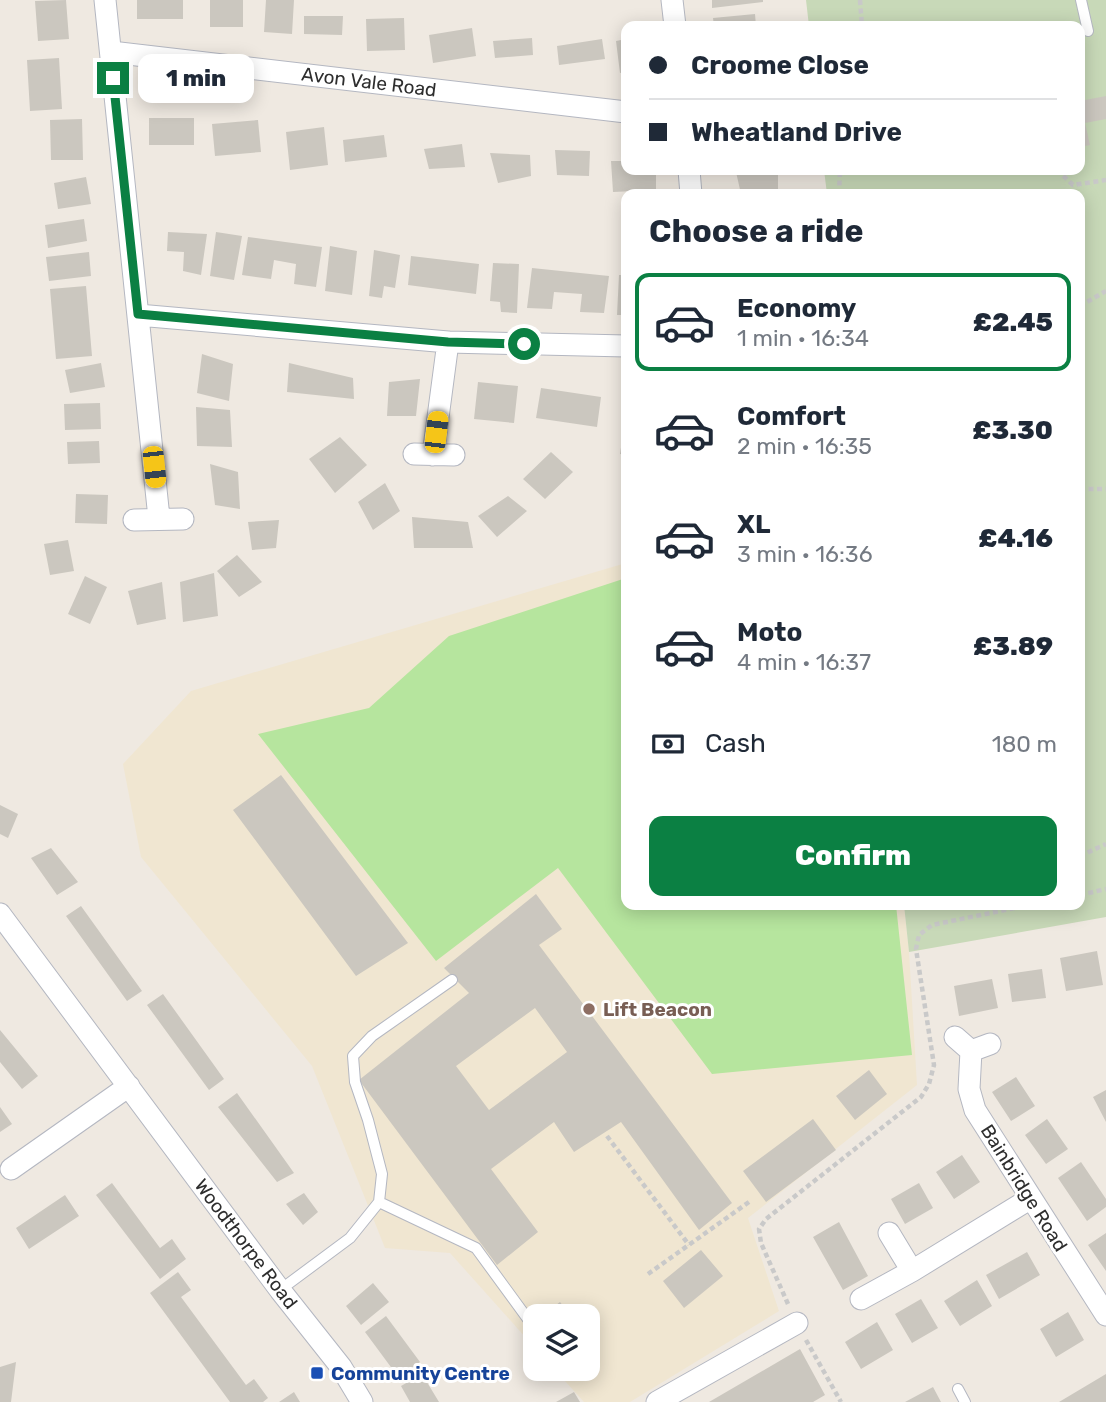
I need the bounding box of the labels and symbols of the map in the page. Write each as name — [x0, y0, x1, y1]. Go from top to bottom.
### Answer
callout: 1 min — [138, 54, 253, 102]
route end — [97, 62, 129, 94]
street label: Avon Vale Road — [300, 62, 438, 102]
route start — [508, 328, 540, 360]
car — [424, 410, 449, 454]
car — [142, 445, 167, 489]
place label: Lift Beacon — [603, 998, 712, 1021]
marker: Lift Beacon — [581, 1001, 597, 1017]
street label: Bainbridge Road — [976, 1120, 1072, 1256]
street label: Woodthorpe Road — [190, 1174, 302, 1314]
place label: Community Centre — [331, 1362, 510, 1385]
marker: Community Centre — [309, 1365, 325, 1381]

